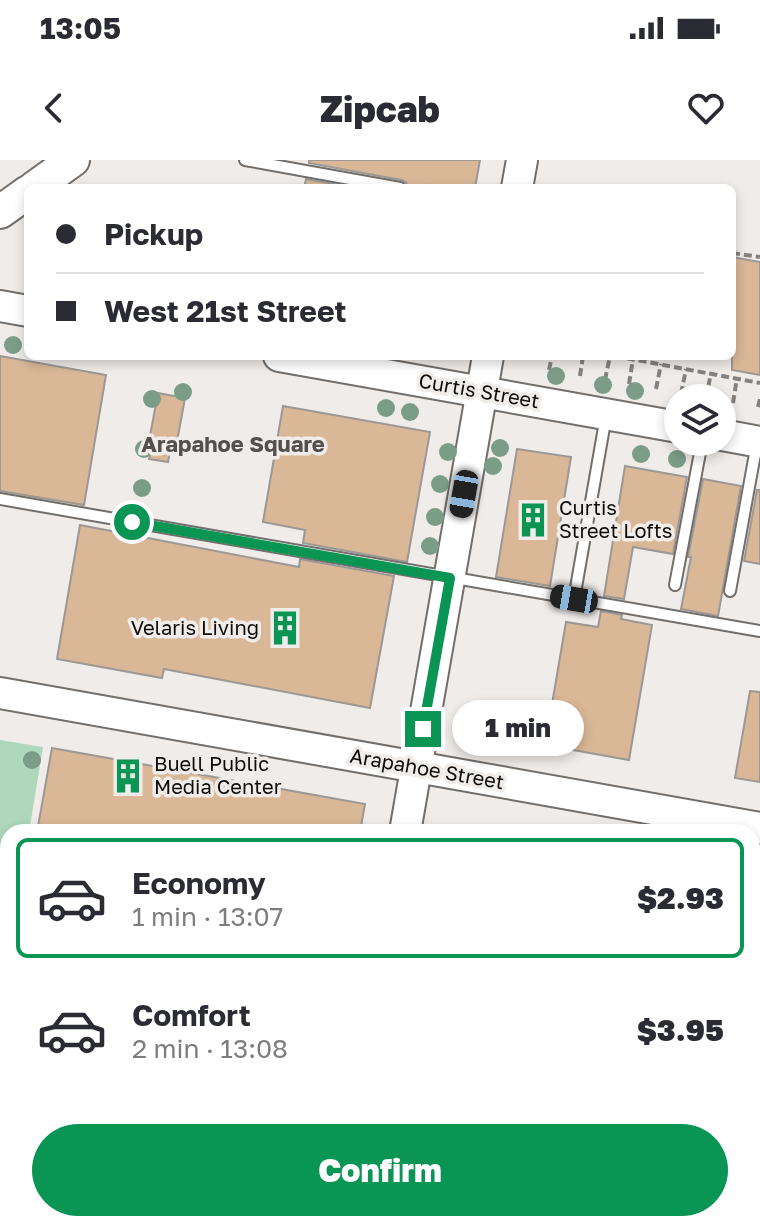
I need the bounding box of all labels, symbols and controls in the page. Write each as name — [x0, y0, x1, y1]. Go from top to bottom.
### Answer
text: 13:05 — [40, 10, 121, 46]
icon: back — [32, 86, 76, 130]
icon: heart — [684, 86, 728, 130]
text: Zipcab — [320, 87, 440, 130]
text: Pickup — [104, 216, 203, 252]
text: West 21st Street — [104, 293, 347, 329]
street label: Curtis Street — [417, 368, 541, 412]
map controls — [664, 384, 736, 456]
button: layers — [664, 384, 736, 456]
district label: Arapahoe Square — [141, 430, 325, 457]
car — [448, 468, 480, 520]
place label: Curtis Street Lofts — [559, 495, 672, 542]
building icon: Curtis Street Lofts — [514, 501, 552, 539]
route start — [114, 504, 150, 540]
car — [548, 583, 600, 615]
building icon: Velaris Living — [266, 609, 304, 647]
place label: Velaris Living — [131, 615, 259, 639]
callout: 1 min — [451, 701, 583, 757]
route end — [405, 711, 441, 747]
text: 1 min — [485, 712, 551, 743]
street label: Arapahoe Street — [348, 743, 506, 793]
place label: Buell Public Media Center — [154, 751, 282, 798]
building icon: Buell Public Media Center — [109, 757, 147, 795]
icon: car — [36, 862, 108, 934]
text: Economy — [132, 865, 266, 901]
text: $2.93 — [637, 880, 724, 916]
text: 1 min · 13:07 — [132, 901, 283, 932]
icon: car — [36, 994, 108, 1066]
text: Comfort — [132, 997, 251, 1033]
text: $3.95 — [637, 1012, 724, 1048]
text: 2 min · 13:08 — [132, 1033, 288, 1064]
button: Confirm — [32, 1124, 728, 1216]

